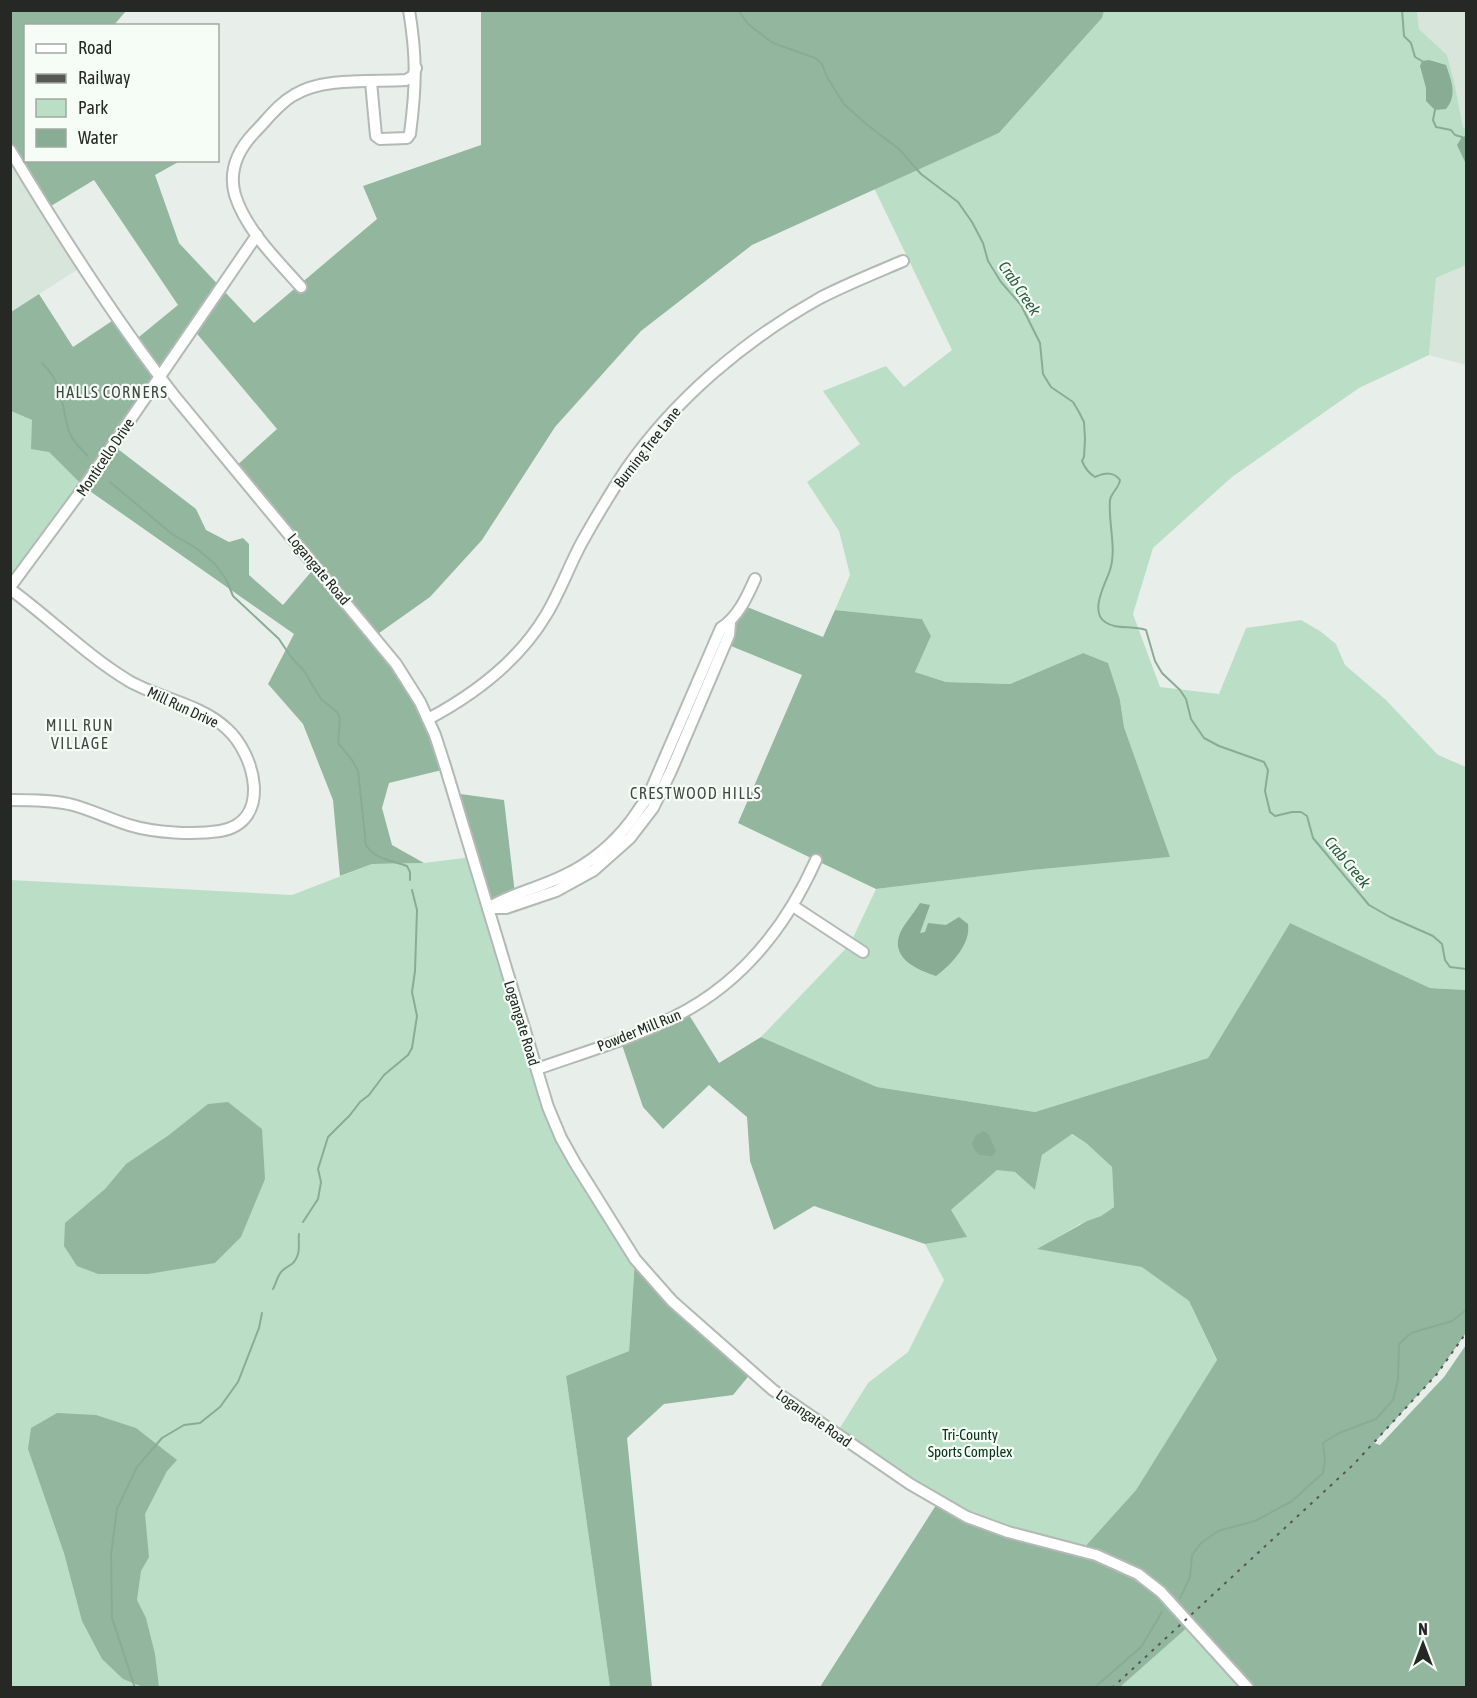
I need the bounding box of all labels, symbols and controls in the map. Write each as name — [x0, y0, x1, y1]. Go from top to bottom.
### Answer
legend — [24, 24, 219, 162]
text: Road — [78, 37, 112, 58]
text: Railway — [78, 67, 130, 88]
text: Park — [78, 97, 108, 118]
text: Water — [78, 127, 118, 148]
water label: Crab Creek — [995, 258, 1045, 319]
district label: HALLS CORNERS — [55, 383, 169, 401]
street label: Burning Tree Lane — [610, 403, 684, 491]
street label: Monticello Drive — [73, 415, 137, 499]
street label: Logangate Road — [284, 530, 354, 608]
street label: Mill Run Drive — [145, 683, 222, 731]
district label: MILL RUN VILLAGE — [46, 716, 114, 752]
district label: CRESTWOOD HILLS — [630, 784, 762, 802]
water label: Crab Creek — [1321, 833, 1375, 892]
street label: Logangate Road — [501, 978, 543, 1068]
street label: Powder Mill Run — [595, 1005, 683, 1055]
street label: Logangate Road — [773, 1386, 855, 1450]
park label: Tri-County Sports Complex — [928, 1426, 1012, 1460]
north arrow — [1393, 1614, 1453, 1674]
text: N — [1418, 1620, 1428, 1638]

